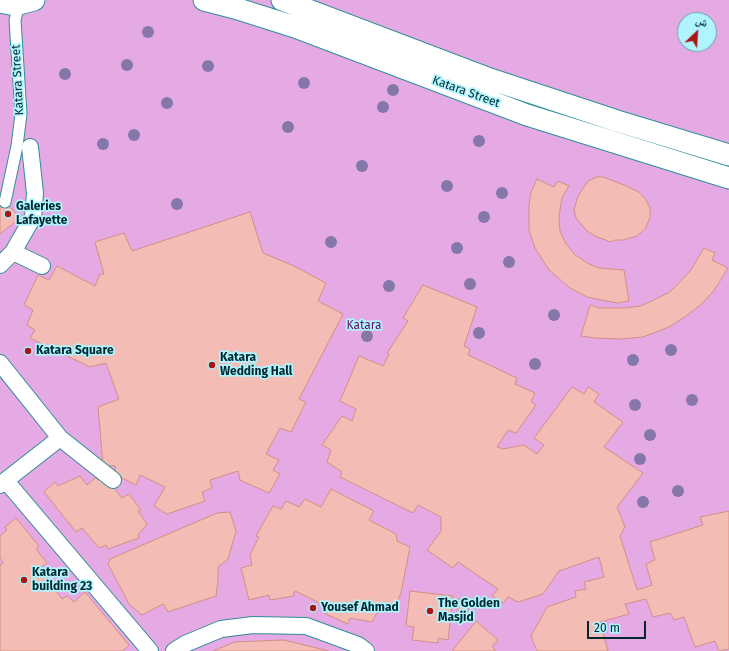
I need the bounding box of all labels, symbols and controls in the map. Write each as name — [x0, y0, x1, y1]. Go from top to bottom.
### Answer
north arrow — [677, 12, 717, 52]
text: ش — [694, 13, 710, 30]
street label: Katara Street — [9, 44, 27, 116]
street label: Katara Street — [430, 73, 502, 111]
place label: Galeries Lafayette — [16, 200, 67, 228]
marker: Galeries Lafayette — [3, 209, 13, 219]
park label: Katara — [346, 319, 382, 333]
place label: Katara Square — [36, 344, 114, 358]
marker: Katara Square — [23, 346, 33, 356]
place label: Katara Wedding Hall — [220, 351, 292, 379]
marker: Katara Wedding Hall — [207, 360, 217, 370]
place label: Katara building 23 — [32, 566, 92, 594]
marker: Katara building 23 — [19, 575, 29, 585]
place label: The Golden Masjid — [438, 597, 500, 625]
place label: Yousef Ahmad — [321, 601, 399, 615]
marker: Yousef Ahmad — [308, 603, 318, 613]
marker: The Golden Masjid — [425, 606, 435, 616]
scale bar — [589, 613, 648, 639]
text: 20 m — [594, 621, 620, 635]

